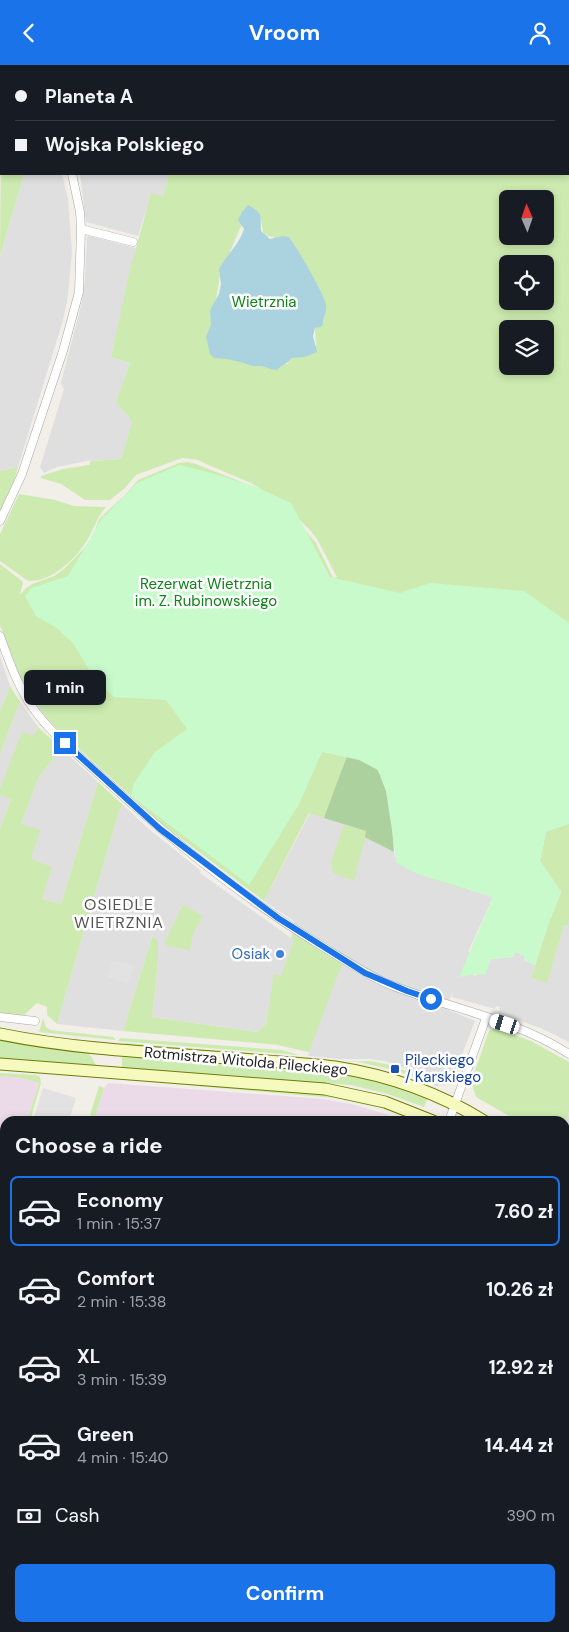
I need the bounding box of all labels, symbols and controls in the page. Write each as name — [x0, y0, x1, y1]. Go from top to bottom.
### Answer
text: Vroom — [249, 18, 320, 47]
icon: back — [15, 19, 43, 47]
icon: person — [526, 19, 554, 47]
text: Planeta A — [45, 84, 133, 109]
text: Wojska Polskiego — [45, 132, 204, 157]
north arrow — [499, 190, 554, 245]
map controls — [499, 190, 554, 375]
button: locate — [499, 255, 554, 310]
park label: Wietrznia — [231, 292, 297, 312]
button: layers — [499, 320, 554, 375]
park label: Rezerwat Wietrznia im. Z. Rubinowskiego — [135, 574, 277, 611]
callout: 1 min — [24, 671, 106, 705]
text: 1 min — [46, 677, 84, 698]
route end — [54, 732, 76, 754]
district label: OSIEDLE WIETRZNIA — [74, 894, 164, 933]
place label: Osiak — [232, 944, 270, 964]
marker: Osiak — [274, 948, 286, 960]
route start — [420, 988, 442, 1010]
car — [488, 1012, 521, 1036]
street label: Rotmistrza Witolda Pileckiego — [143, 1042, 349, 1080]
place label: Pileckiego / Karskiego — [405, 1050, 481, 1087]
marker: Pileckiego / Karskiego — [389, 1063, 401, 1075]
text: Choose a ride — [15, 1131, 163, 1160]
text: Economy — [77, 1188, 164, 1213]
icon: car — [17, 1189, 62, 1234]
text: 7.60 zł — [495, 1199, 553, 1224]
text: 1 min · 15:37 — [77, 1213, 161, 1234]
text: Comfort — [77, 1266, 155, 1291]
icon: car — [17, 1267, 62, 1312]
text: 10.26 zł — [486, 1277, 553, 1302]
text: 2 min · 15:38 — [77, 1291, 167, 1312]
text: XL — [77, 1344, 100, 1369]
icon: car — [17, 1345, 62, 1390]
text: 12.92 zł — [489, 1355, 553, 1380]
text: 3 min · 15:39 — [77, 1369, 167, 1390]
text: Green — [77, 1422, 134, 1447]
icon: car — [17, 1423, 62, 1468]
text: 14.44 zł — [485, 1433, 553, 1458]
text: 4 min · 15:40 — [77, 1447, 169, 1468]
icon: cash — [15, 1502, 43, 1530]
text: Cash — [55, 1503, 99, 1528]
text: 390 m — [507, 1505, 555, 1526]
button: Confirm — [15, 1564, 555, 1622]

